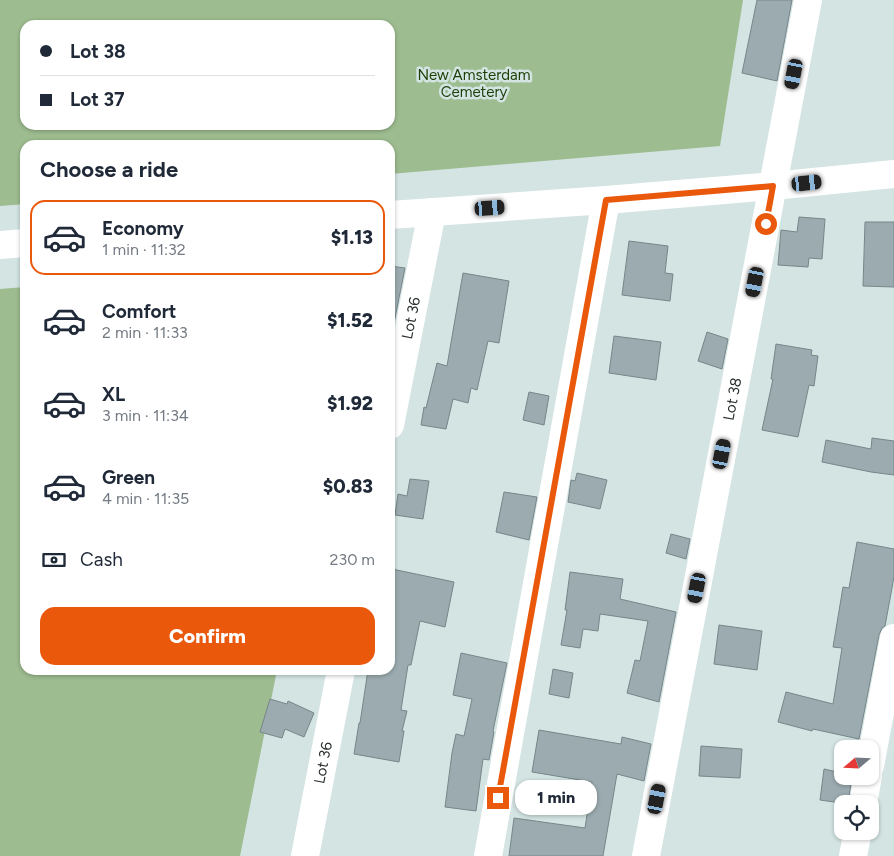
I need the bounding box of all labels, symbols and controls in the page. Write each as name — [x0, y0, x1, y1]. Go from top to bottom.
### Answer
text: Lot 38 — [70, 40, 126, 63]
car — [783, 58, 804, 90]
park label: New Amsterdam Cemetery — [417, 66, 531, 101]
text: Lot 37 — [70, 88, 125, 111]
text: Choose a ride — [40, 156, 178, 183]
car — [791, 174, 822, 192]
car — [474, 199, 505, 217]
route start — [755, 213, 777, 235]
icon: car — [42, 215, 87, 260]
text: Economy — [102, 217, 184, 240]
text: $1.13 — [331, 226, 373, 249]
text: 1 min · 11:32 — [102, 240, 186, 259]
car — [744, 266, 765, 298]
street label: Lot 36 — [398, 295, 424, 341]
icon: car — [42, 298, 87, 343]
text: Comfort — [102, 300, 177, 323]
text: $1.52 — [327, 309, 373, 332]
text: 2 min · 11:33 — [102, 323, 188, 342]
street label: Lot 38 — [720, 376, 745, 422]
icon: car — [42, 381, 87, 426]
text: XL — [102, 383, 125, 406]
text: $1.92 — [327, 392, 373, 415]
text: 3 min · 11:34 — [102, 406, 189, 425]
car — [711, 438, 732, 470]
icon: car — [42, 464, 87, 509]
text: Green — [102, 466, 155, 489]
text: $0.83 — [323, 475, 373, 498]
text: 4 min · 11:35 — [102, 489, 189, 508]
icon: cash — [40, 546, 68, 574]
text: Cash — [80, 548, 123, 571]
text: 230 m — [330, 550, 375, 569]
car — [686, 572, 707, 604]
button: Confirm — [40, 607, 375, 665]
street label: Lot 36 — [310, 740, 336, 785]
north arrow — [834, 740, 879, 785]
map controls — [834, 740, 879, 840]
callout: 1 min — [516, 780, 598, 816]
car — [646, 783, 667, 815]
route end — [487, 787, 509, 809]
text: 1 min — [537, 788, 575, 807]
button: locate — [834, 795, 879, 840]

